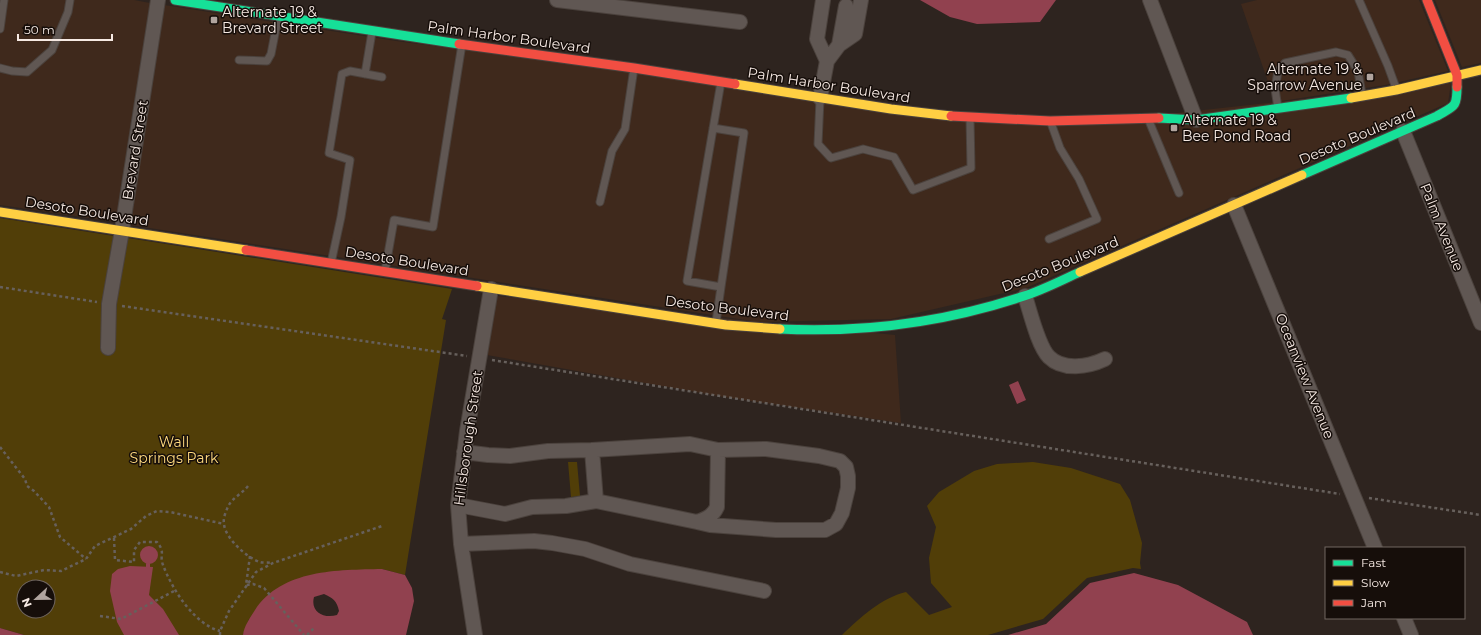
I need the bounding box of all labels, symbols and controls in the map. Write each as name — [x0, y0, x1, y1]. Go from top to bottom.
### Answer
place label: Alternate 19 & Brevard Street — [222, 3, 323, 37]
marker: Alternate 19 & Brevard Street — [209, 15, 219, 25]
scale bar — [18, 16, 112, 42]
street label: Palm Harbor Boulevard — [426, 17, 592, 57]
text: 50 m — [24, 22, 55, 37]
place label: Alternate 19 & Sparrow Avenue — [1247, 60, 1363, 94]
street label: Palm Harbor Boulevard — [746, 63, 912, 107]
marker: Alternate 19 & Sparrow Avenue — [1365, 72, 1375, 82]
street label: Brevard Street — [118, 99, 152, 201]
street label: Desoto Boulevard — [1296, 103, 1418, 169]
place label: Alternate 19 & Bee Pond Road — [1182, 111, 1291, 145]
marker: Alternate 19 & Bee Pond Road — [1169, 123, 1179, 133]
street label: Palm Avenue — [1416, 180, 1468, 274]
street label: Desoto Boulevard — [24, 192, 150, 230]
street label: Desoto Boulevard — [999, 232, 1121, 296]
street label: Desoto Boulevard — [344, 242, 470, 280]
street label: Desoto Boulevard — [664, 291, 790, 325]
street label: Oceanview Avenue — [1272, 311, 1338, 441]
street label: Hillsborough Street — [450, 369, 486, 507]
park label: Wall Springs Park — [130, 433, 219, 467]
legend — [1325, 547, 1465, 619]
text: Fast — [1361, 555, 1386, 570]
text: Slow — [1361, 575, 1390, 590]
north arrow — [16, 579, 56, 619]
text: Jam — [1360, 595, 1387, 610]
text: N — [19, 596, 35, 609]

